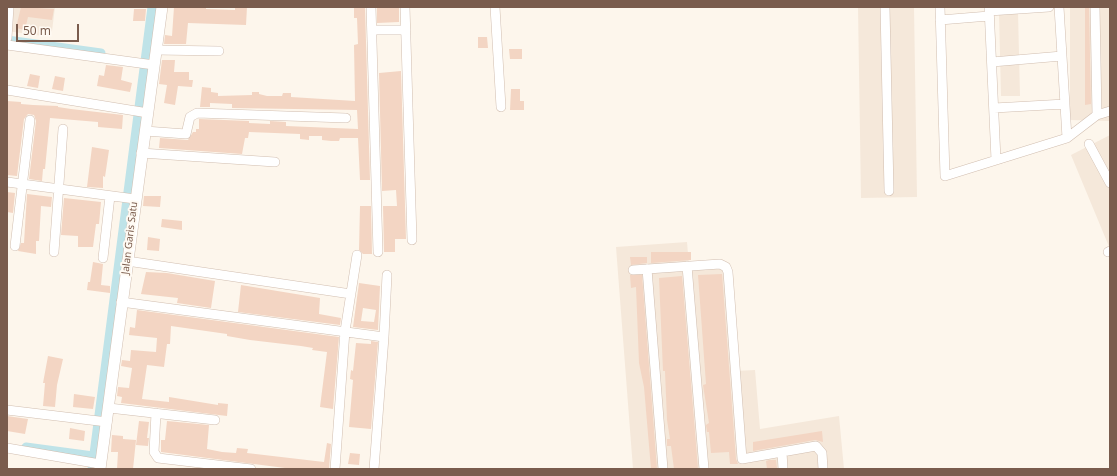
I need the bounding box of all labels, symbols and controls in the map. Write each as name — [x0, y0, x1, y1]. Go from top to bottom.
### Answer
scale bar — [18, 16, 81, 42]
text: 50 m — [23, 22, 51, 39]
street label: Jalan Garis Satu — [120, 201, 140, 275]

